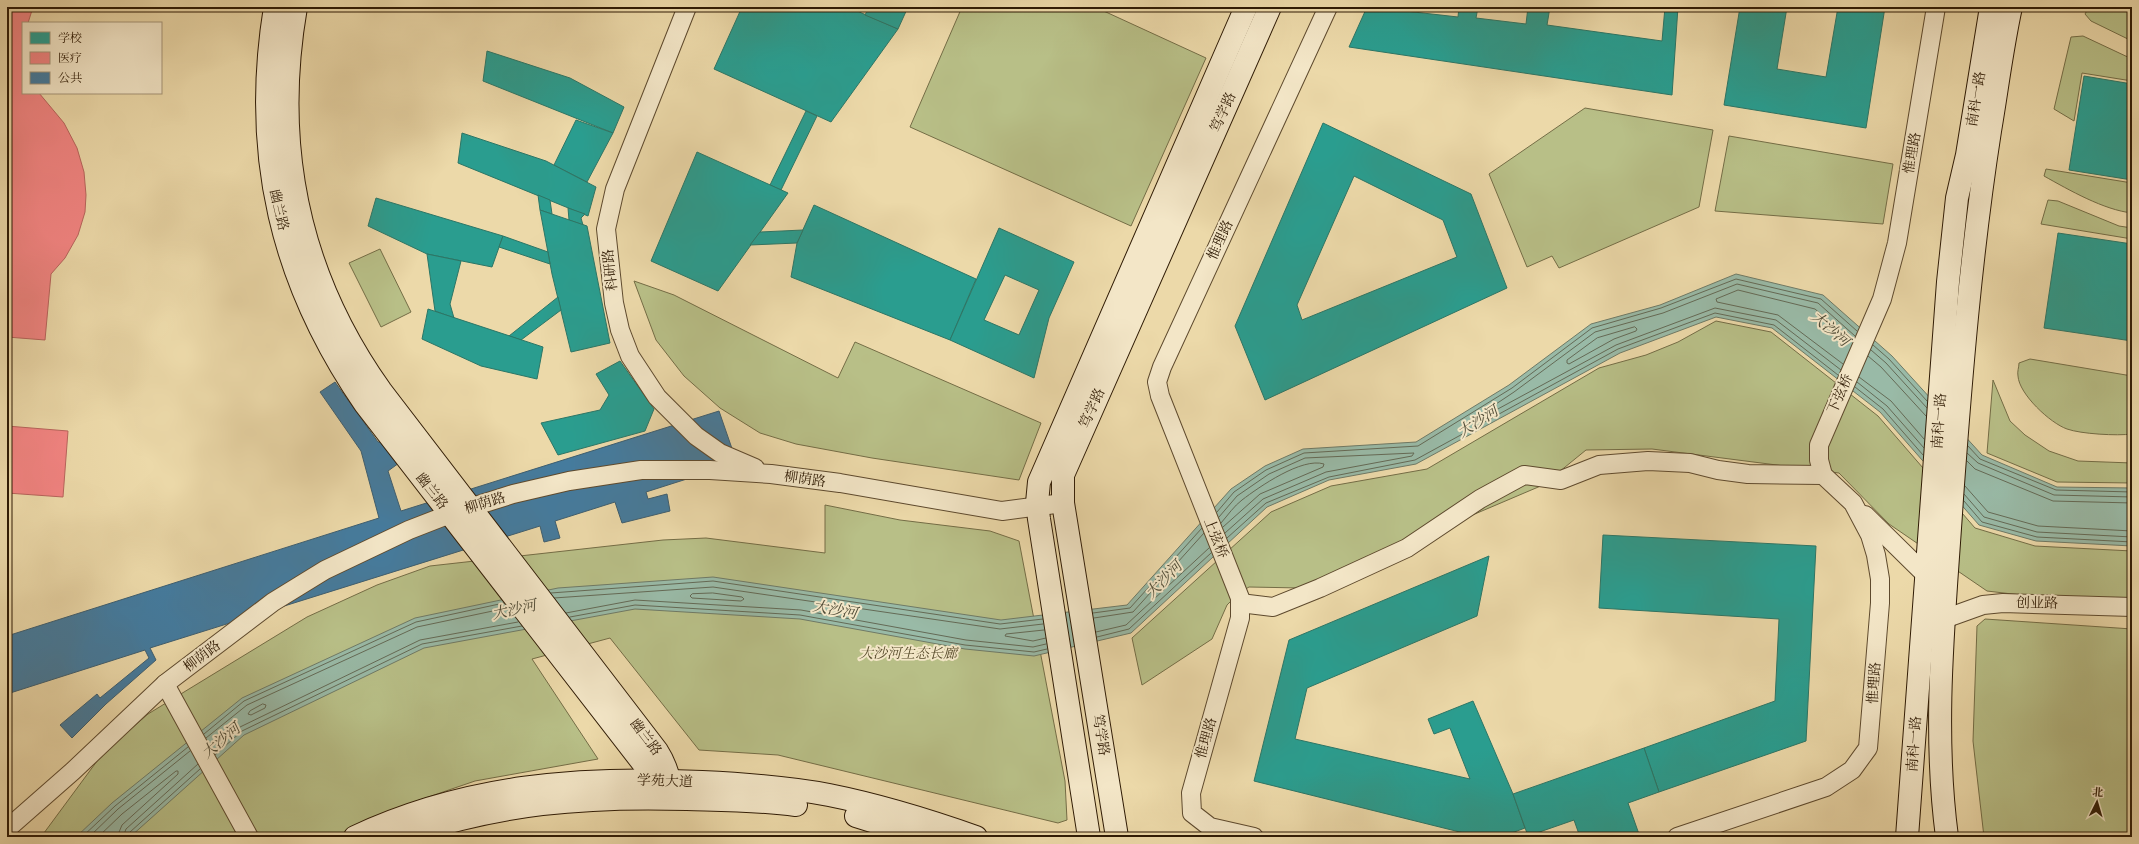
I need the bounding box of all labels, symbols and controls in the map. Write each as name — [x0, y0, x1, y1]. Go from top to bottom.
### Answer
legend — [22, 22, 162, 94]
text: 学校 — [58, 31, 82, 46]
text: 医疗 — [58, 51, 82, 66]
street label: 南科一路 — [1963, 70, 1989, 128]
text: 公共 — [58, 71, 82, 86]
street label: 笃学路 — [1207, 89, 1239, 135]
street label: 惟理路 — [1900, 131, 1924, 175]
street label: 幽兰路 — [266, 188, 292, 232]
street label: 惟理路 — [1203, 217, 1237, 263]
street label: 科研路 — [599, 248, 621, 292]
water label: 大沙河 — [1807, 307, 1855, 353]
street label: 下弦桥 — [1824, 371, 1856, 417]
street label: 笃学路 — [1076, 385, 1108, 431]
street label: 南科一路 — [1929, 392, 1949, 450]
water label: 大沙河 — [1454, 400, 1505, 442]
street label: 柳荫路 — [783, 468, 827, 490]
street label: 幽兰路 — [412, 469, 452, 513]
street label: 柳荫路 — [462, 489, 508, 517]
street label: 上弦桥 — [1200, 515, 1232, 561]
water label: 大沙河 — [1142, 555, 1189, 603]
street label: 创业路 — [2016, 594, 2058, 612]
water label: 大沙河 — [490, 595, 541, 624]
water label: 大沙河 — [811, 597, 862, 624]
street label: 柳荫路 — [180, 637, 224, 675]
park label: 大沙河生态长廊 — [859, 645, 959, 662]
street label: 惟理路 — [1864, 661, 1884, 705]
street label: 笃学路 — [1089, 713, 1113, 757]
street label: 幽兰路 — [627, 715, 665, 759]
street label: 惟理路 — [1192, 715, 1220, 761]
street label: 南科一路 — [1904, 715, 1924, 773]
water label: 大沙河 — [198, 717, 247, 763]
street label: 学苑大道 — [637, 772, 693, 790]
north arrow — [2077, 782, 2117, 822]
text: 北 — [2092, 786, 2104, 799]

